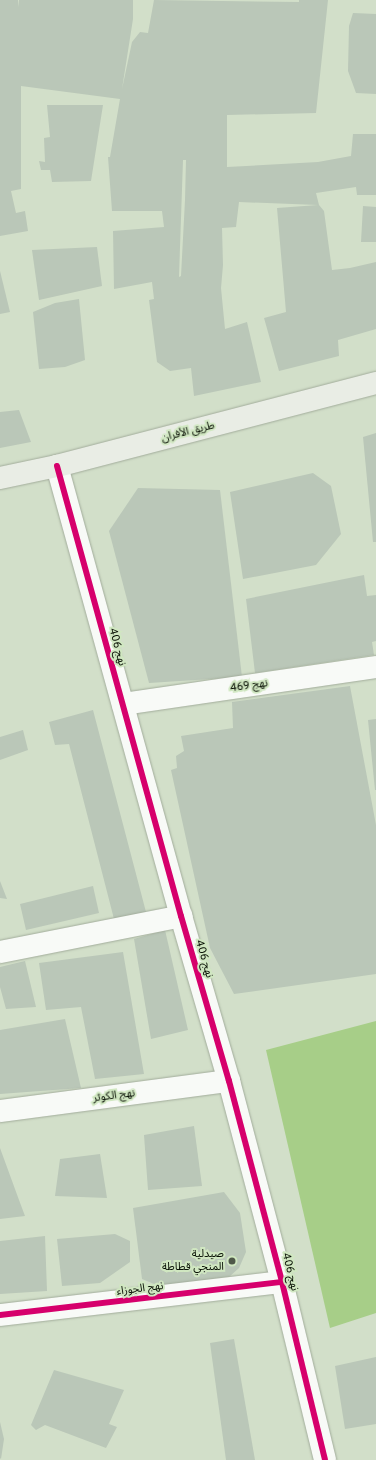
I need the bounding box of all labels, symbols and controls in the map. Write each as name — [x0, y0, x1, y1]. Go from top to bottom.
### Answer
street label: طريق الأفران — [160, 419, 216, 445]
street label: نهج 406 — [106, 627, 128, 667]
street label: نهج 469 — [229, 677, 269, 695]
street label: نهج 406 — [192, 939, 216, 979]
street label: نهج الكوثر — [92, 1087, 136, 1105]
place label: صيدلية المنجي قطاطة — [162, 1248, 224, 1274]
street label: نهج 406 — [279, 1252, 301, 1292]
marker: صيدلية المنجي قطاطة — [227, 1256, 237, 1266]
street label: نهج الجوزاء — [116, 1280, 164, 1298]

